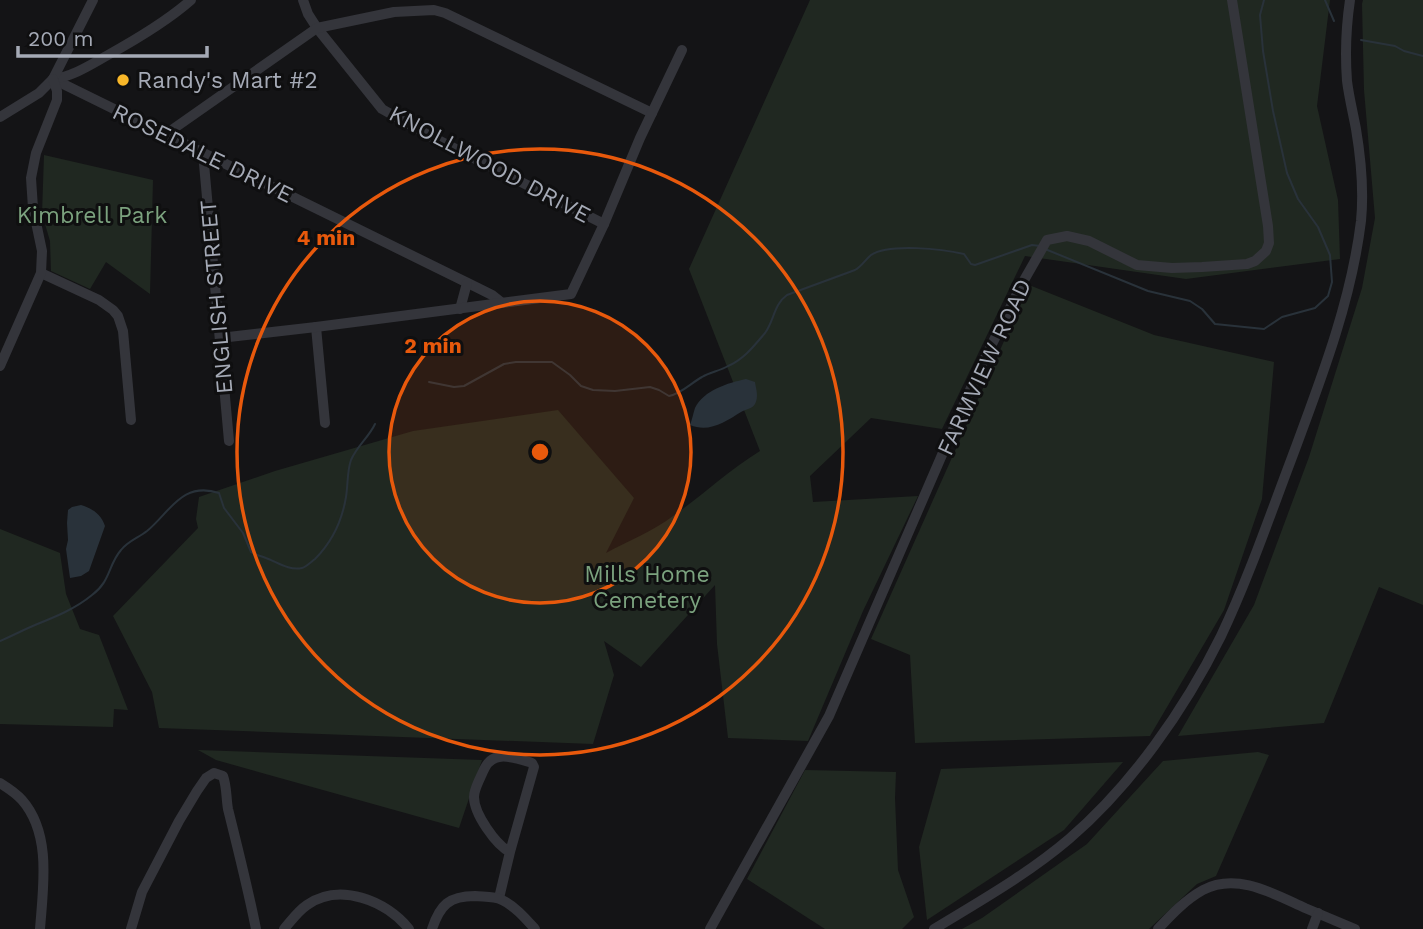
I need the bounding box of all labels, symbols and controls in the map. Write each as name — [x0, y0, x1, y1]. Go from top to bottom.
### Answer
scale bar — [18, 14, 206, 58]
text: 200 m — [28, 26, 94, 51]
place label: Randy's Mart #2 — [137, 67, 318, 94]
marker: Randy's Mart #2 — [115, 72, 131, 88]
street label: ROSEDALE DRIVE — [108, 98, 297, 209]
street label: KNOLLWOOD DRIVE — [384, 100, 595, 229]
street label: ENGLISH STREET — [195, 199, 238, 395]
park label: Kimbrell Park — [17, 202, 167, 229]
text: 4 min — [297, 225, 355, 250]
street label: FARMVIEW ROAD — [932, 275, 1037, 460]
text: 2 min — [404, 333, 462, 358]
centre of rings — [528, 440, 552, 464]
park label: Mills Home Cemetery — [584, 561, 710, 614]

